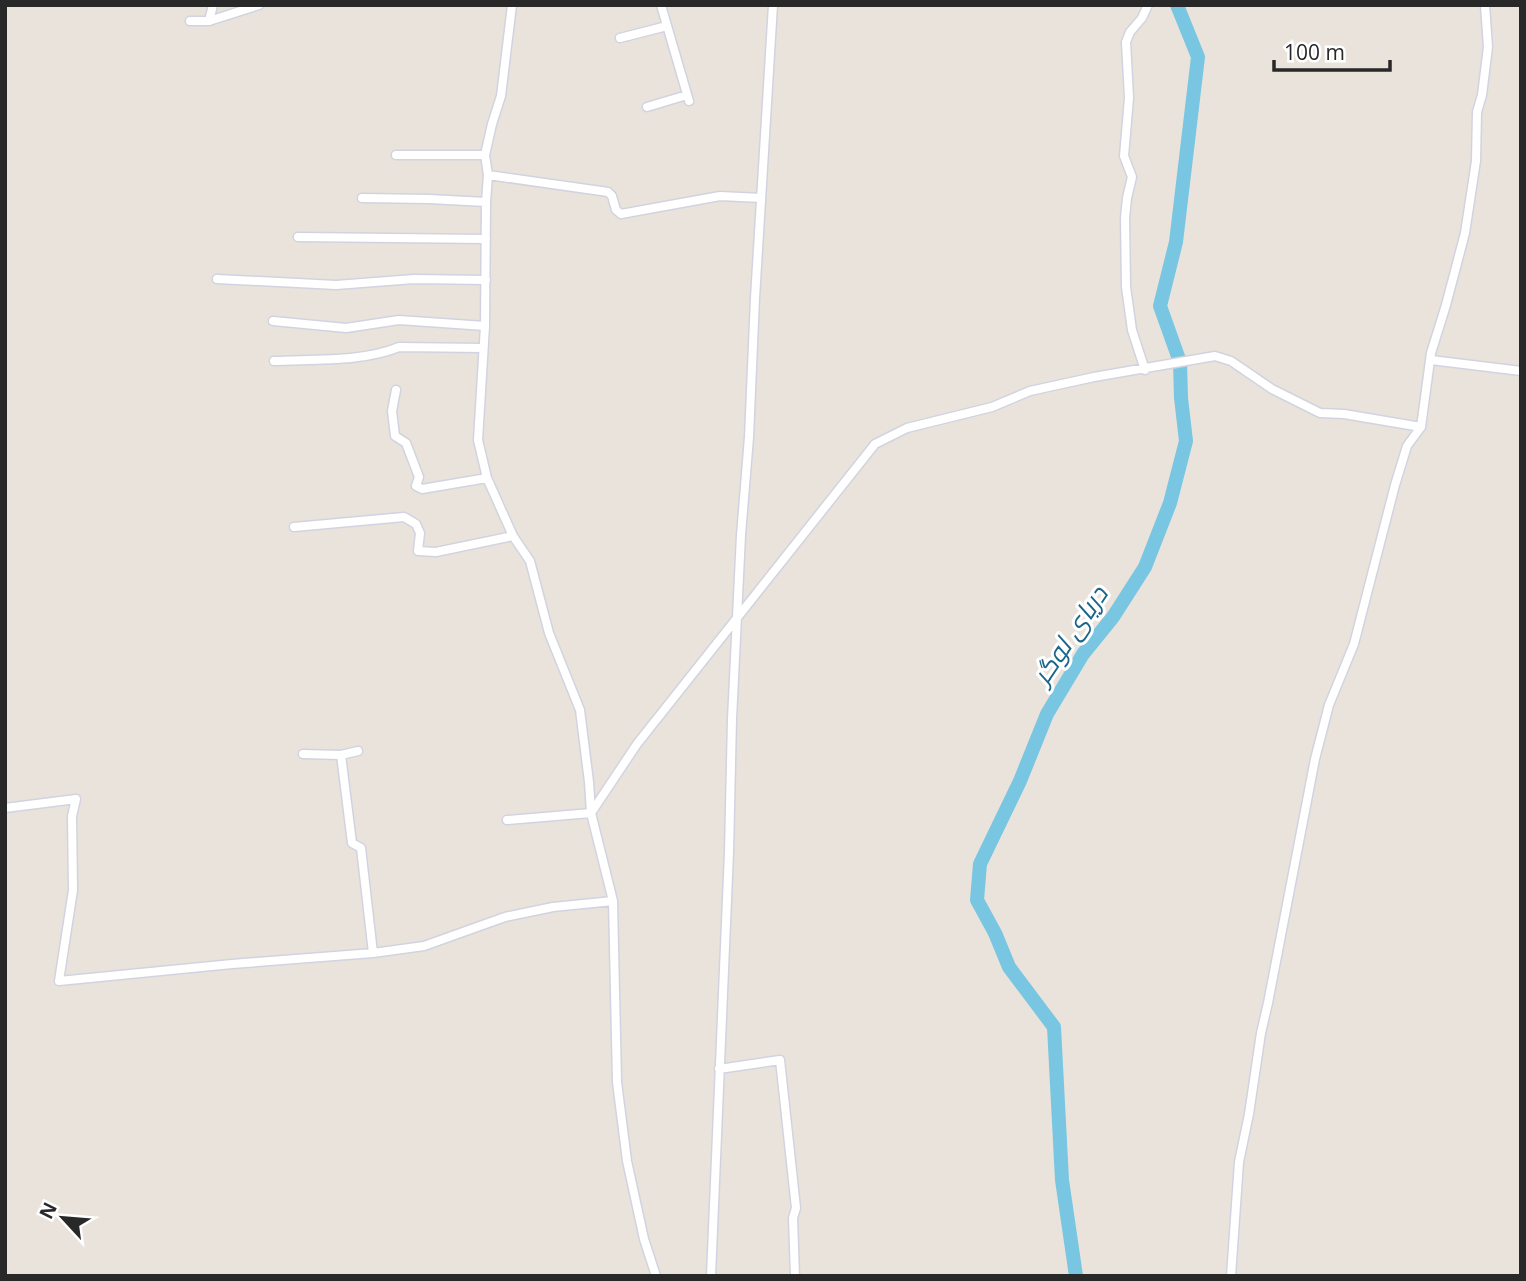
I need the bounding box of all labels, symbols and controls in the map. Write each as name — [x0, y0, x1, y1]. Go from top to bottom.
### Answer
scale bar — [1274, 28, 1390, 72]
text: 100 m — [1284, 38, 1345, 66]
water label: دریای لوگر — [1021, 577, 1116, 693]
north arrow — [28, 1183, 98, 1253]
text: N — [33, 1198, 63, 1223]

